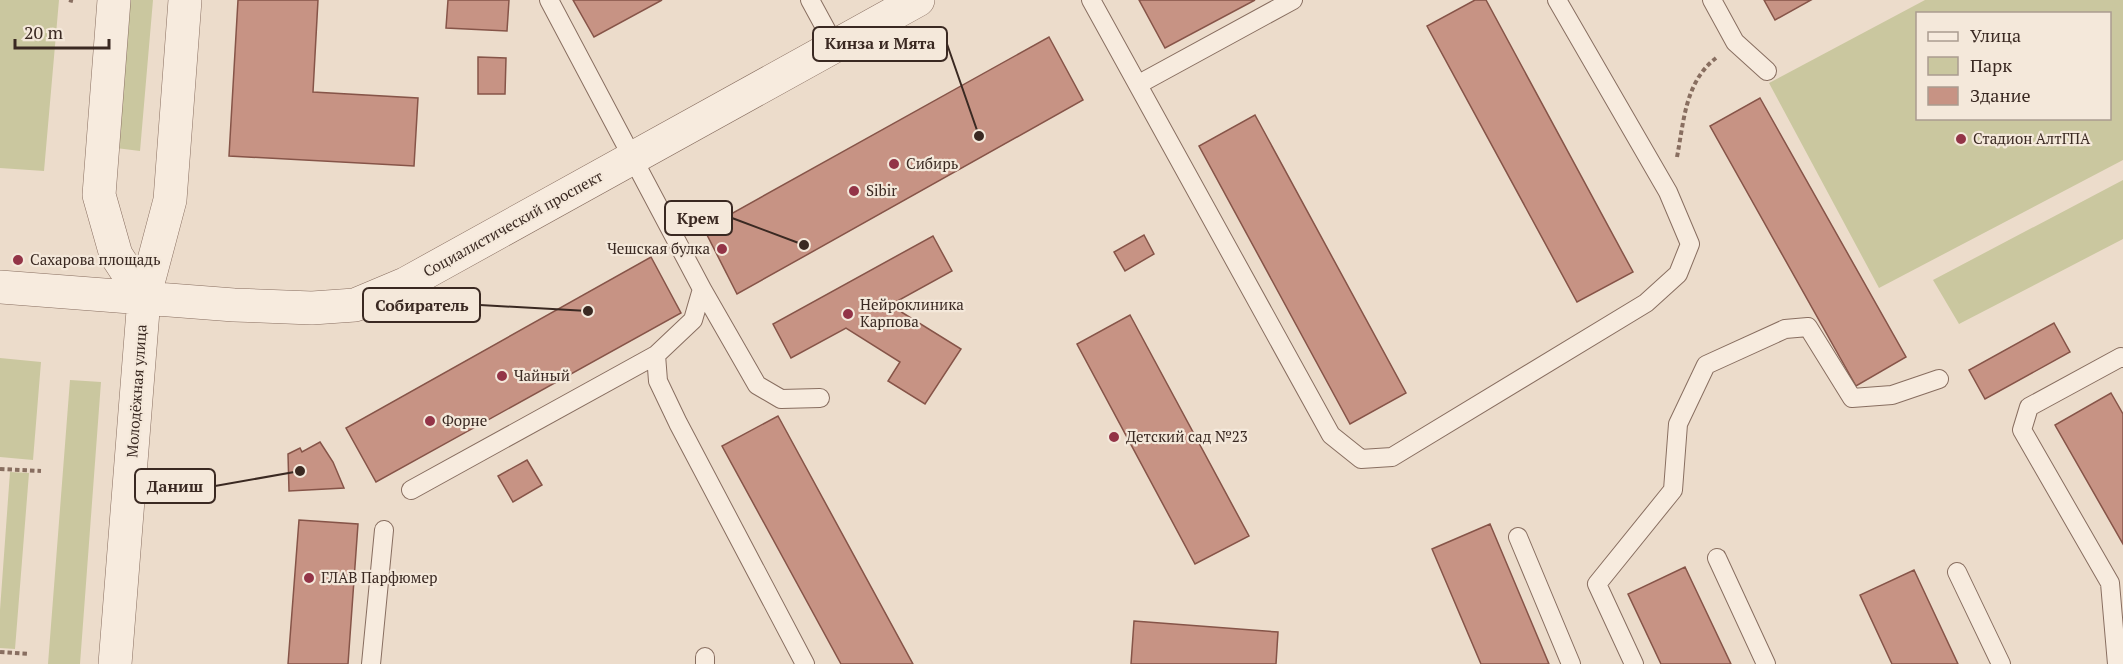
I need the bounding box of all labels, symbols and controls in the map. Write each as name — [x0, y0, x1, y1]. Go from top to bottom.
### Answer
scale bar — [15, 12, 110, 50]
legend — [1916, 12, 2111, 120]
text: 20 m — [24, 20, 64, 44]
text: Улица — [1970, 23, 2021, 47]
callout: Кинза и Мята — [813, 27, 947, 61]
text: Кинза и Мята — [825, 32, 935, 54]
text: Парк — [1970, 53, 2012, 77]
text: Здание — [1970, 83, 2030, 107]
place label: Стадион АлтГПА — [1973, 128, 2091, 148]
marker: Стадион АлтГПА — [1954, 132, 1968, 146]
place label: Сибирь — [906, 153, 959, 173]
marker: Сибирь — [887, 157, 901, 171]
street label: Социалистический проспект — [419, 165, 606, 281]
place label: Sibir — [866, 180, 897, 200]
marker: Sibir — [847, 184, 861, 198]
callout: Крем — [665, 201, 732, 235]
text: Крем — [677, 207, 719, 229]
place label: Чешская булка — [607, 238, 710, 258]
marker: Чешская булка — [715, 242, 729, 256]
place label: Сахарова площадь — [30, 249, 161, 269]
marker: Сахарова площадь — [11, 253, 25, 267]
callout: Собиратель — [363, 288, 480, 322]
text: Собиратель — [375, 294, 469, 316]
place label: Нейроклиника Карпова — [860, 294, 964, 331]
marker: Нейроклиника Карпова — [841, 307, 855, 321]
street label: Молодёжная улица — [121, 323, 151, 458]
place label: Чайный — [514, 365, 570, 385]
marker: Чайный — [495, 369, 509, 383]
place label: Форне — [442, 410, 487, 430]
marker: Форне — [423, 414, 437, 428]
place label: Детский сад №23 — [1126, 426, 1248, 446]
marker: Детский сад №23 — [1107, 430, 1121, 444]
callout: Даниш — [135, 469, 215, 503]
text: Даниш — [147, 475, 203, 497]
place label: ГЛАВ Парфюмер — [321, 567, 438, 587]
marker: ГЛАВ Парфюмер — [302, 571, 316, 585]

